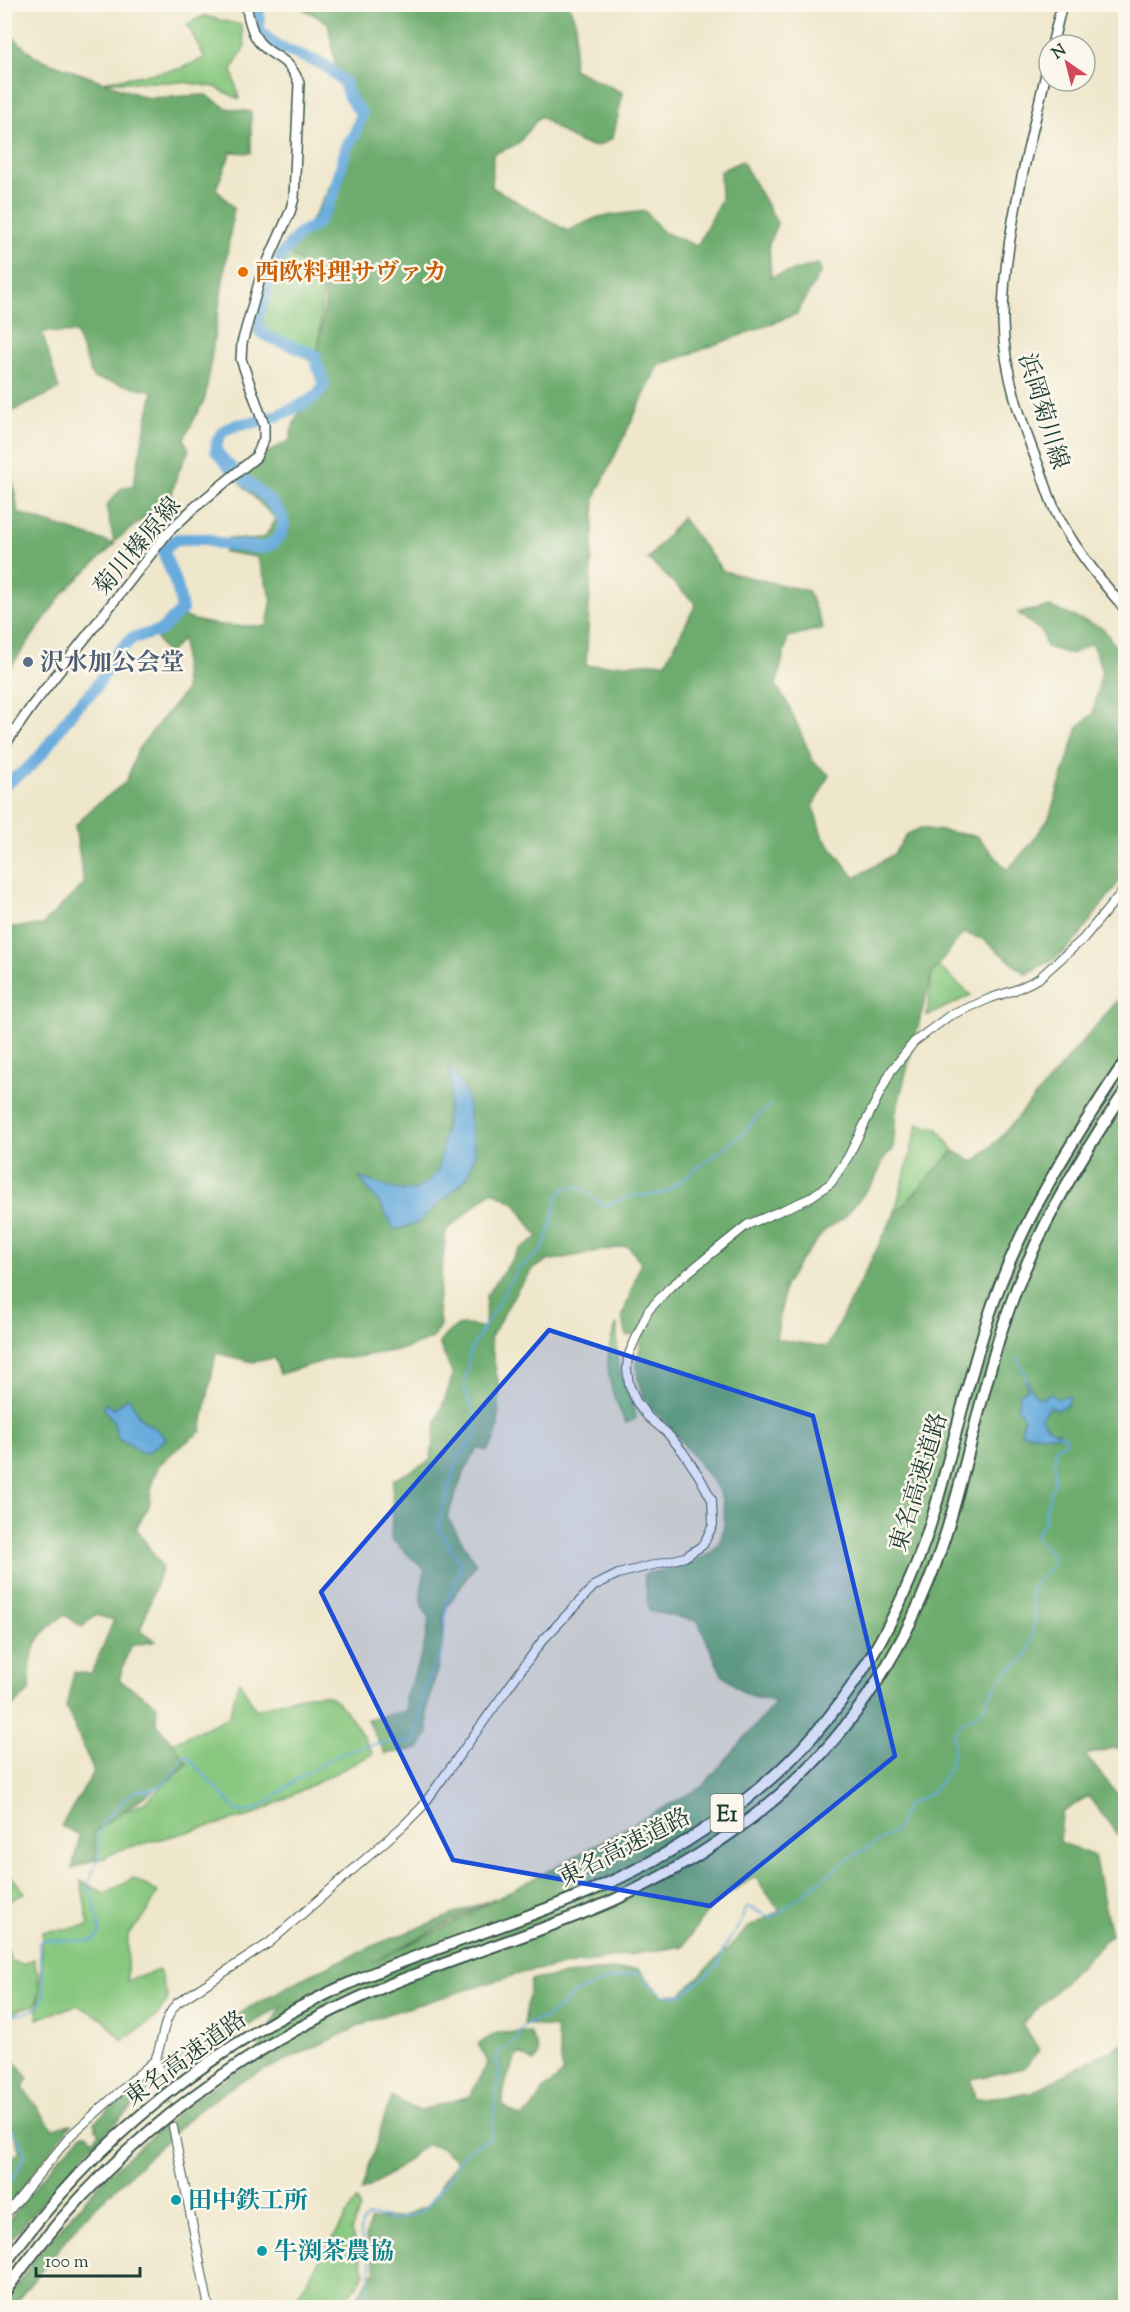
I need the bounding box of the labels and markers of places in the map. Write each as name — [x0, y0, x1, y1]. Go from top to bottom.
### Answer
place label: 西欧料理サヴァカ — [255, 257, 447, 291]
marker: 西欧料理サヴァカ — [236, 265, 250, 279]
place label: 沢水加公会堂 — [40, 647, 184, 681]
marker: 沢水加公会堂 — [21, 655, 35, 669]
place label: 田中鉄工所 — [188, 2185, 308, 2219]
marker: 田中鉄工所 — [169, 2193, 183, 2207]
place label: 牛渕茶農協 — [274, 2236, 394, 2270]
marker: 牛渕茶農協 — [255, 2244, 269, 2258]

